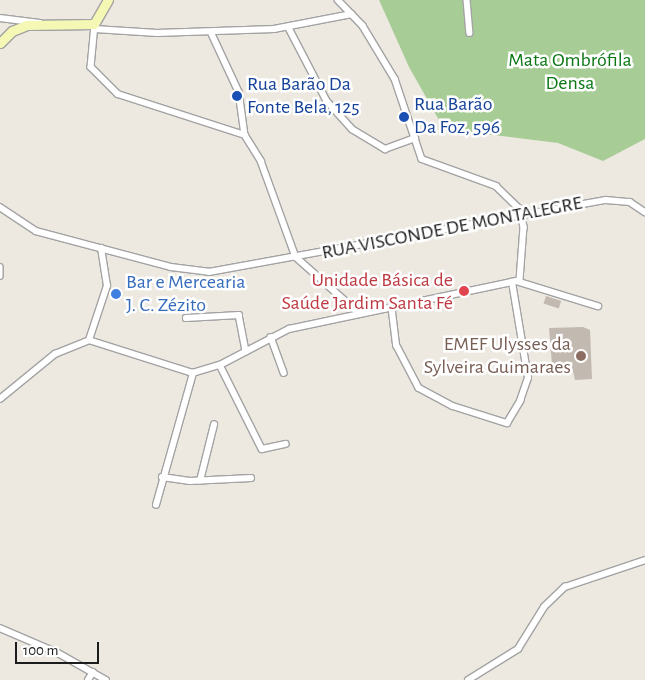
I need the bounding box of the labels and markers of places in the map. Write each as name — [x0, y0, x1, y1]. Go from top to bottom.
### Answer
place label: Rua Barão Da Fonte Bela, 125 — [247, 72, 360, 119]
marker: Rua Barão Da Fonte Bela, 125 — [231, 90, 243, 102]
place label: Rua Barão Da Foz, 596 — [414, 93, 500, 140]
marker: Rua Barão Da Foz, 596 — [398, 111, 410, 123]
place label: Unidade Básica de Saúde Jardim Santa Fé — [281, 268, 453, 315]
place label: Bar e Mercearia J. C. Zézito — [126, 270, 246, 317]
marker: Unidade Básica de Saúde Jardim Santa Fé — [457, 284, 471, 298]
marker: Bar e Mercearia J. C. Zézito — [110, 288, 122, 300]
place label: EMEF Ulysses da Sylveira Guimaraes — [424, 332, 571, 379]
marker: EMEF Ulysses da Sylveira Guimaraes — [575, 350, 587, 362]

